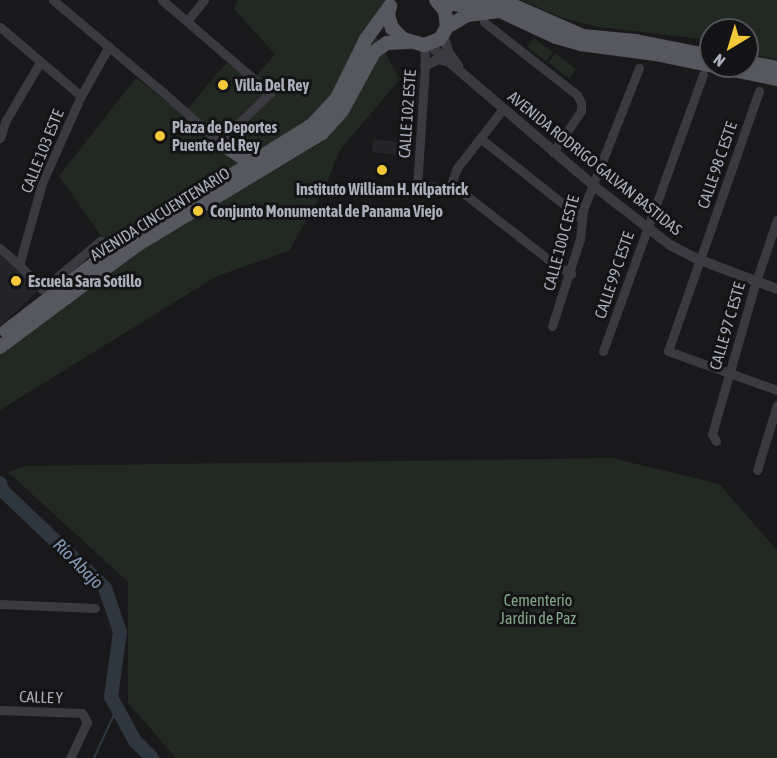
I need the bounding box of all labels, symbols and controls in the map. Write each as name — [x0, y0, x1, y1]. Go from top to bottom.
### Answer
north arrow — [699, 18, 759, 78]
text: N — [710, 51, 728, 71]
street label: CALLE 102 ESTE — [394, 69, 420, 159]
place label: Villa Del Rey — [235, 75, 309, 95]
marker: Villa Del Rey — [216, 78, 230, 92]
street label: AVENIDA RODRIGO GALVAN BASTIDAS — [504, 87, 686, 239]
street label: CALLE 103 ESTE — [17, 106, 67, 196]
place label: Plaza de Deportes Puente del Rey — [172, 117, 277, 155]
street label: CALLE 98 C ESTE — [693, 119, 741, 211]
marker: Plaza de Deportes Puente del Rey — [153, 129, 167, 143]
street label: AVENIDA CINCUENTENARIO — [87, 163, 233, 265]
marker: Instituto William H. Kilpatrick — [375, 163, 389, 177]
place label: Instituto William H. Kilpatrick — [296, 179, 468, 199]
street label: CALLE 100 C ESTE — [539, 193, 583, 293]
place label: Conjunto Monumental de Panama Viejo — [210, 201, 443, 221]
marker: Conjunto Monumental de Panama Viejo — [191, 204, 205, 218]
street label: CALLE 99 C ESTE — [590, 229, 638, 321]
place label: Escuela Sara Sotillo — [28, 271, 142, 291]
marker: Escuela Sara Sotillo — [9, 274, 23, 288]
street label: CALLE 97 C ESTE — [705, 280, 749, 372]
water label: Río Abajo — [48, 534, 108, 594]
park label: Cementerio Jardín de Paz — [500, 590, 576, 628]
street label: CALLE Y — [19, 687, 63, 707]

